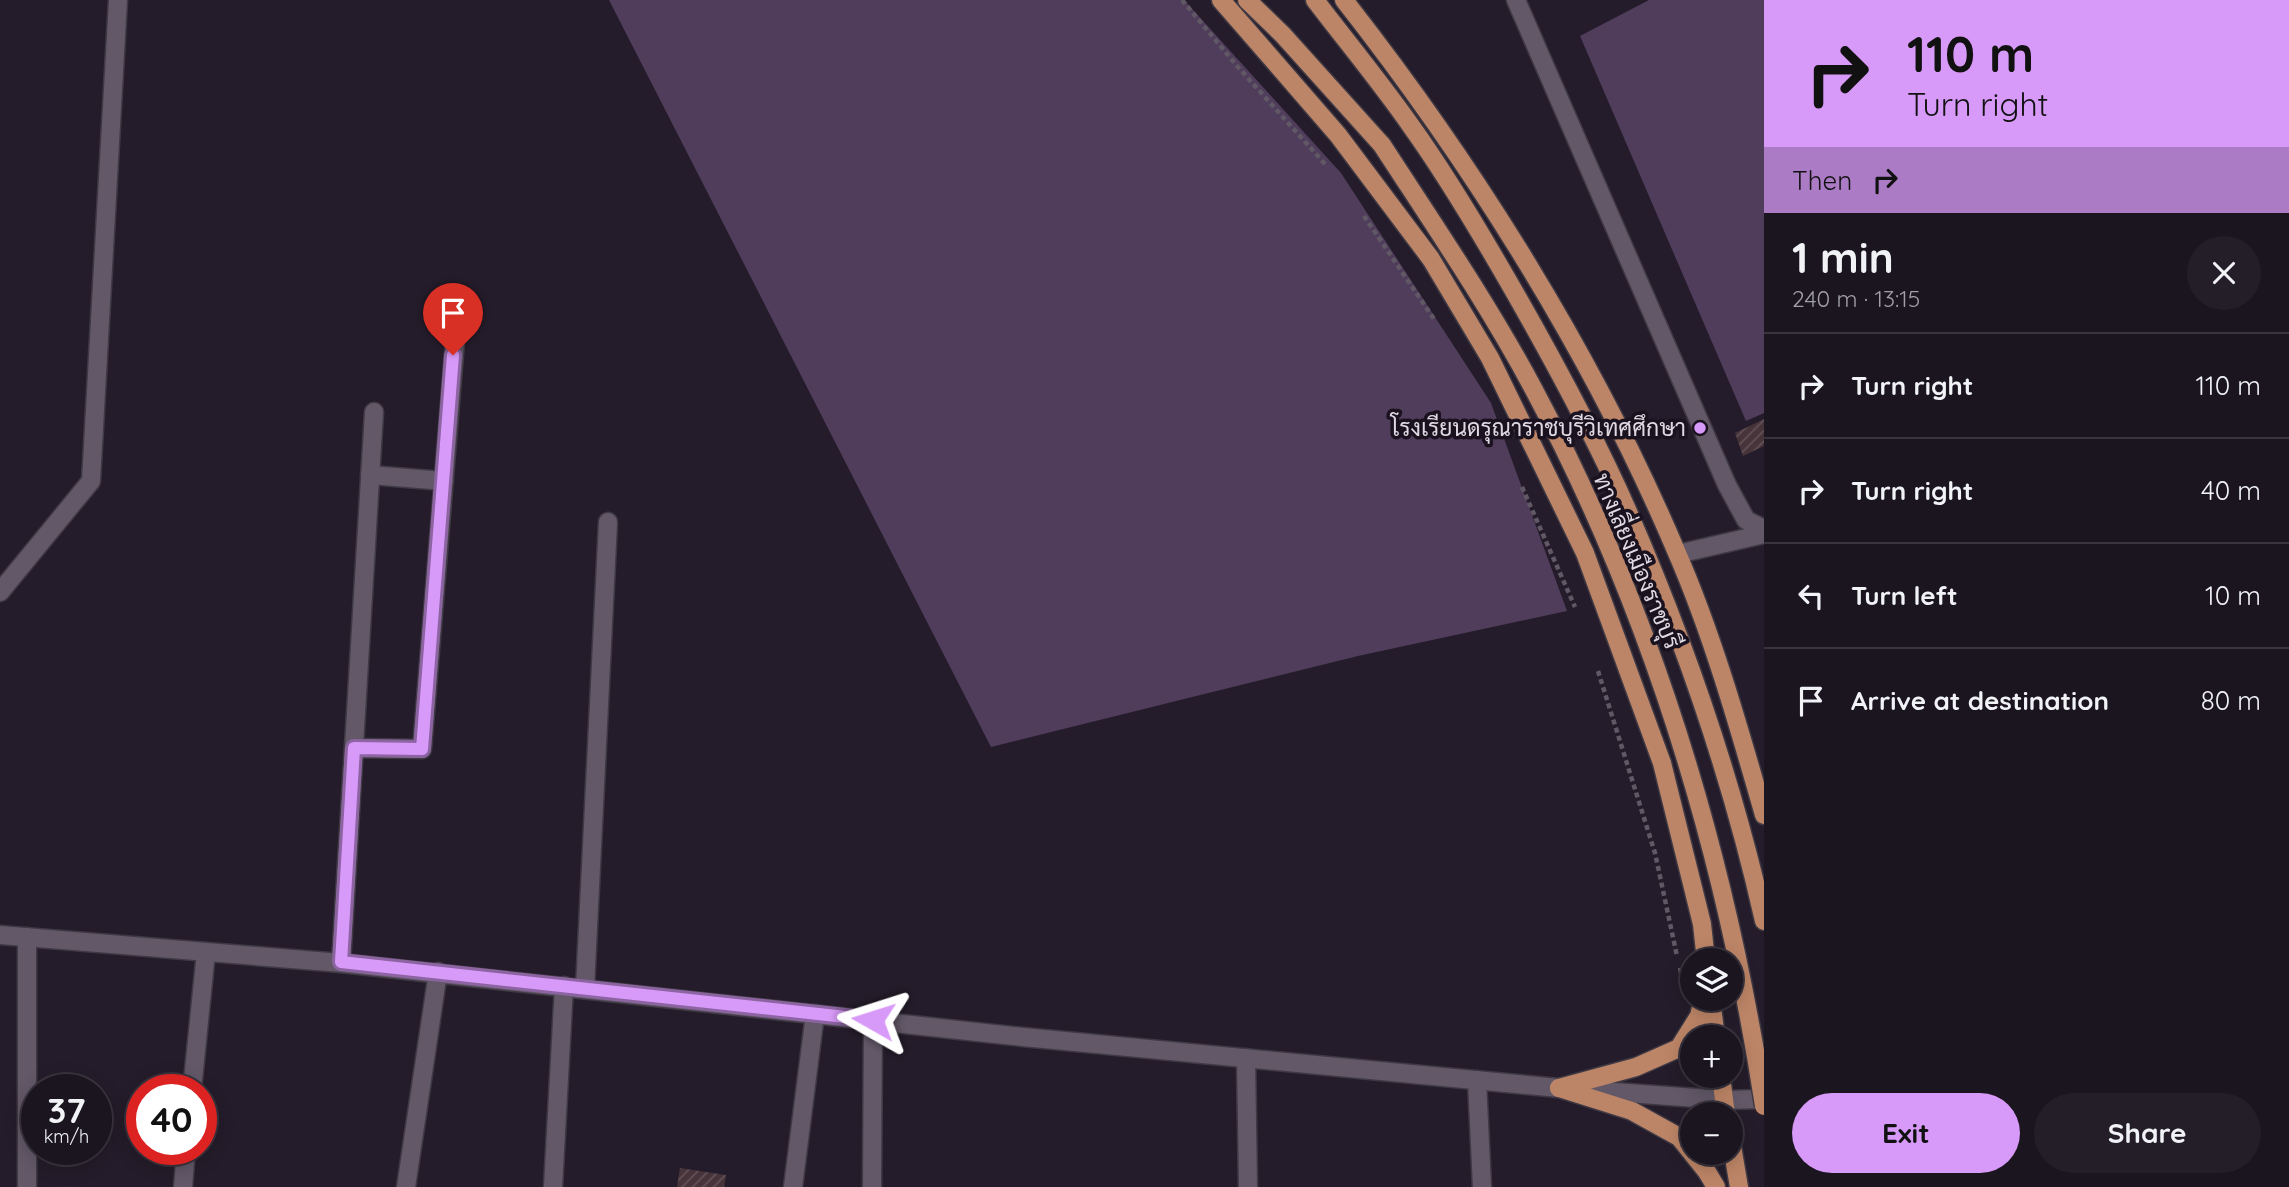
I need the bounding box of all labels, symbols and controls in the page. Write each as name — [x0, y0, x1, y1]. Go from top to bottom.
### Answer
text: 110 m — [1907, 23, 2034, 84]
icon: right — [1792, 28, 1883, 119]
text: Turn right — [1907, 84, 2048, 124]
icon: right — [1866, 161, 1904, 199]
text: Then — [1792, 164, 1852, 197]
text: 1 min — [1792, 231, 1894, 284]
button: close — [2187, 236, 2261, 310]
pin — [423, 283, 483, 355]
text: 240 m · 13:15 — [1792, 284, 1920, 313]
icon: arrive — [434, 294, 472, 332]
icon: right — [1792, 367, 1830, 405]
text: Turn right — [1851, 369, 1973, 402]
text: 110 m — [2195, 369, 2261, 402]
place label: โรงเรียนดรุณาราชบุรีวิเทศศึกษา — [1389, 412, 1686, 444]
marker: โรงเรียนดรุณาราชบุรีวิเทศศึกษา — [1692, 420, 1708, 436]
street label: ทางเลี่ยงเมืองราชบุรี — [1586, 466, 1693, 654]
icon: right — [1792, 472, 1830, 510]
text: Turn right — [1851, 474, 1973, 507]
text: 40 m — [2201, 474, 2261, 507]
icon: left — [1792, 577, 1830, 615]
text: Turn left — [1851, 579, 1958, 612]
text: 10 m — [2205, 579, 2261, 612]
icon: arrive — [1792, 682, 1830, 720]
text: Arrive at destination — [1851, 684, 2109, 717]
text: 80 m — [2201, 684, 2261, 717]
map controls — [1680, 948, 1743, 1165]
button: layers — [1680, 948, 1743, 1011]
position arrow — [836, 983, 910, 1057]
button: + — [1680, 1025, 1743, 1088]
speed limit sign: 40 — [126, 1074, 217, 1165]
text: 37 — [47, 1088, 86, 1132]
button: Exit — [1792, 1093, 2020, 1173]
button: Share — [2034, 1093, 2261, 1173]
button: − — [1680, 1102, 1743, 1165]
text: km/h — [44, 1125, 89, 1148]

